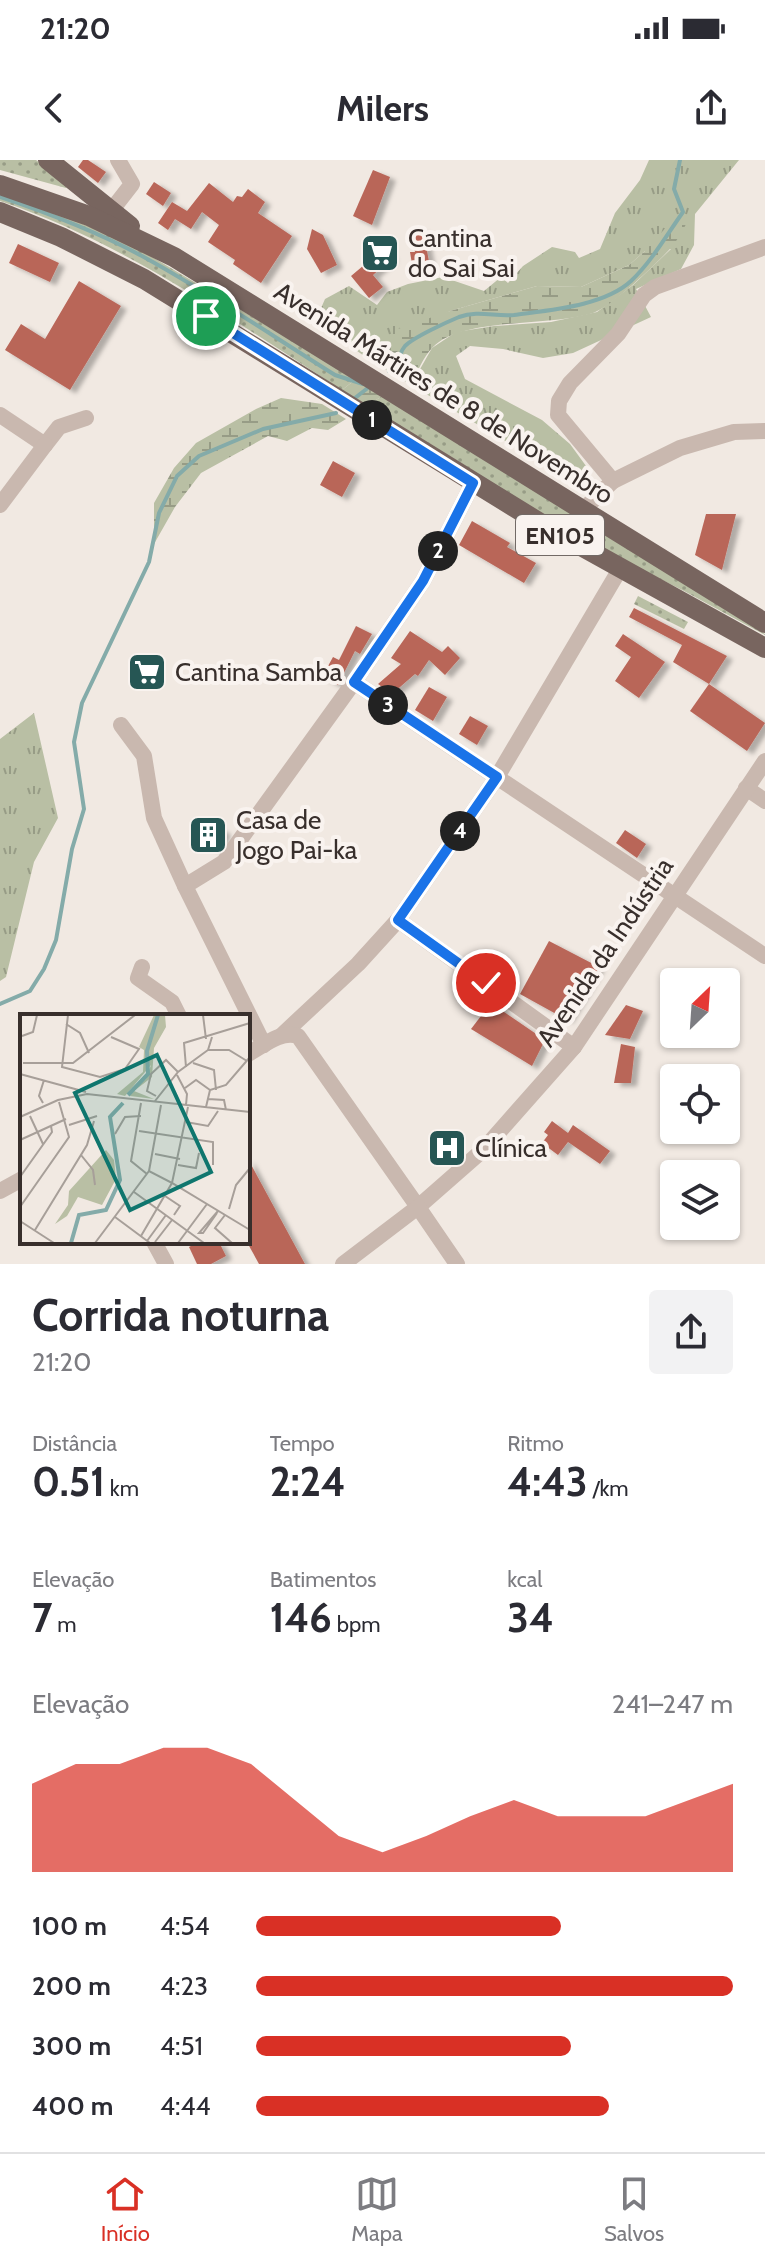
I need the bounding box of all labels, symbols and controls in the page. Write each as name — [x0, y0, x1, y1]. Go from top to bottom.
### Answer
text: 21:20 — [40, 10, 111, 47]
icon: back — [32, 86, 76, 130]
text: Milers — [336, 86, 429, 130]
icon: share — [689, 86, 733, 130]
place label: Cantina do Sai Sai — [408, 222, 515, 284]
supermarket icon: Cantina do Sai Sai — [359, 232, 401, 274]
street label: Avenida Mártires de 8 de Novembro — [269, 275, 619, 511]
pin — [172, 282, 240, 350]
icon: arrive — [184, 294, 228, 338]
pin: 1 — [352, 400, 392, 440]
text: 1 — [368, 406, 376, 433]
road number: EN105 — [516, 515, 604, 555]
pin: 2 — [418, 531, 458, 571]
text: 2 — [432, 537, 444, 564]
supermarket icon: Cantina Samba — [126, 651, 168, 693]
place label: Cantina Samba — [175, 656, 343, 688]
pin: 3 — [368, 685, 408, 725]
text: 3 — [382, 691, 394, 718]
place label: Casa de Jogo Pai-ka — [235, 804, 358, 866]
pin: 4 — [440, 811, 480, 851]
building icon: Casa de Jogo Pai-ka — [187, 814, 229, 856]
text: 4 — [453, 817, 467, 844]
street label: Avenida da Indústria — [530, 851, 680, 1053]
pin — [452, 949, 520, 1017]
icon: check — [464, 961, 508, 1005]
north arrow — [660, 968, 740, 1048]
map controls — [660, 968, 740, 1240]
inset map — [20, 1014, 250, 1244]
button: locate — [660, 1064, 740, 1144]
hospital icon: Clínica — [426, 1127, 468, 1169]
place label: Clínica — [475, 1132, 548, 1164]
button: layers — [660, 1160, 740, 1240]
text: Corrida noturna — [32, 1289, 329, 1342]
button: share — [649, 1290, 733, 1374]
text: 21:20 — [32, 1346, 91, 1378]
text: Distância — [32, 1430, 117, 1457]
text: Tempo — [270, 1430, 335, 1457]
text: Ritmo — [507, 1430, 564, 1457]
text: 0.51 — [32, 1457, 105, 1506]
text: 2:24 — [270, 1457, 346, 1506]
text: 4:43 — [507, 1457, 587, 1506]
text: km — [105, 1475, 139, 1502]
text: /km — [587, 1475, 629, 1502]
text: Elevação — [32, 1566, 114, 1593]
text: Batimentos — [270, 1566, 376, 1593]
text: kcal — [507, 1566, 542, 1593]
text: 7 — [32, 1593, 52, 1642]
text: 146 — [270, 1593, 332, 1642]
text: 34 — [507, 1593, 554, 1642]
text: m — [52, 1611, 77, 1638]
text: bpm — [332, 1611, 380, 1638]
text: Elevação — [32, 1688, 129, 1720]
text: 241–247 m — [612, 1688, 733, 1720]
text: 100 m — [32, 1910, 107, 1942]
text: 4:54 — [160, 1910, 210, 1942]
text: 200 m — [32, 1970, 111, 2002]
text: 4:23 — [160, 1970, 208, 2002]
text: 300 m — [32, 2030, 111, 2062]
text: 4:51 — [160, 2030, 203, 2062]
text: 400 m — [32, 2090, 113, 2122]
text: 4:44 — [160, 2090, 211, 2122]
tab: Início — [101, 2172, 150, 2247]
tab: Mapa — [351, 2172, 402, 2247]
tab: Salvos — [604, 2172, 664, 2247]

